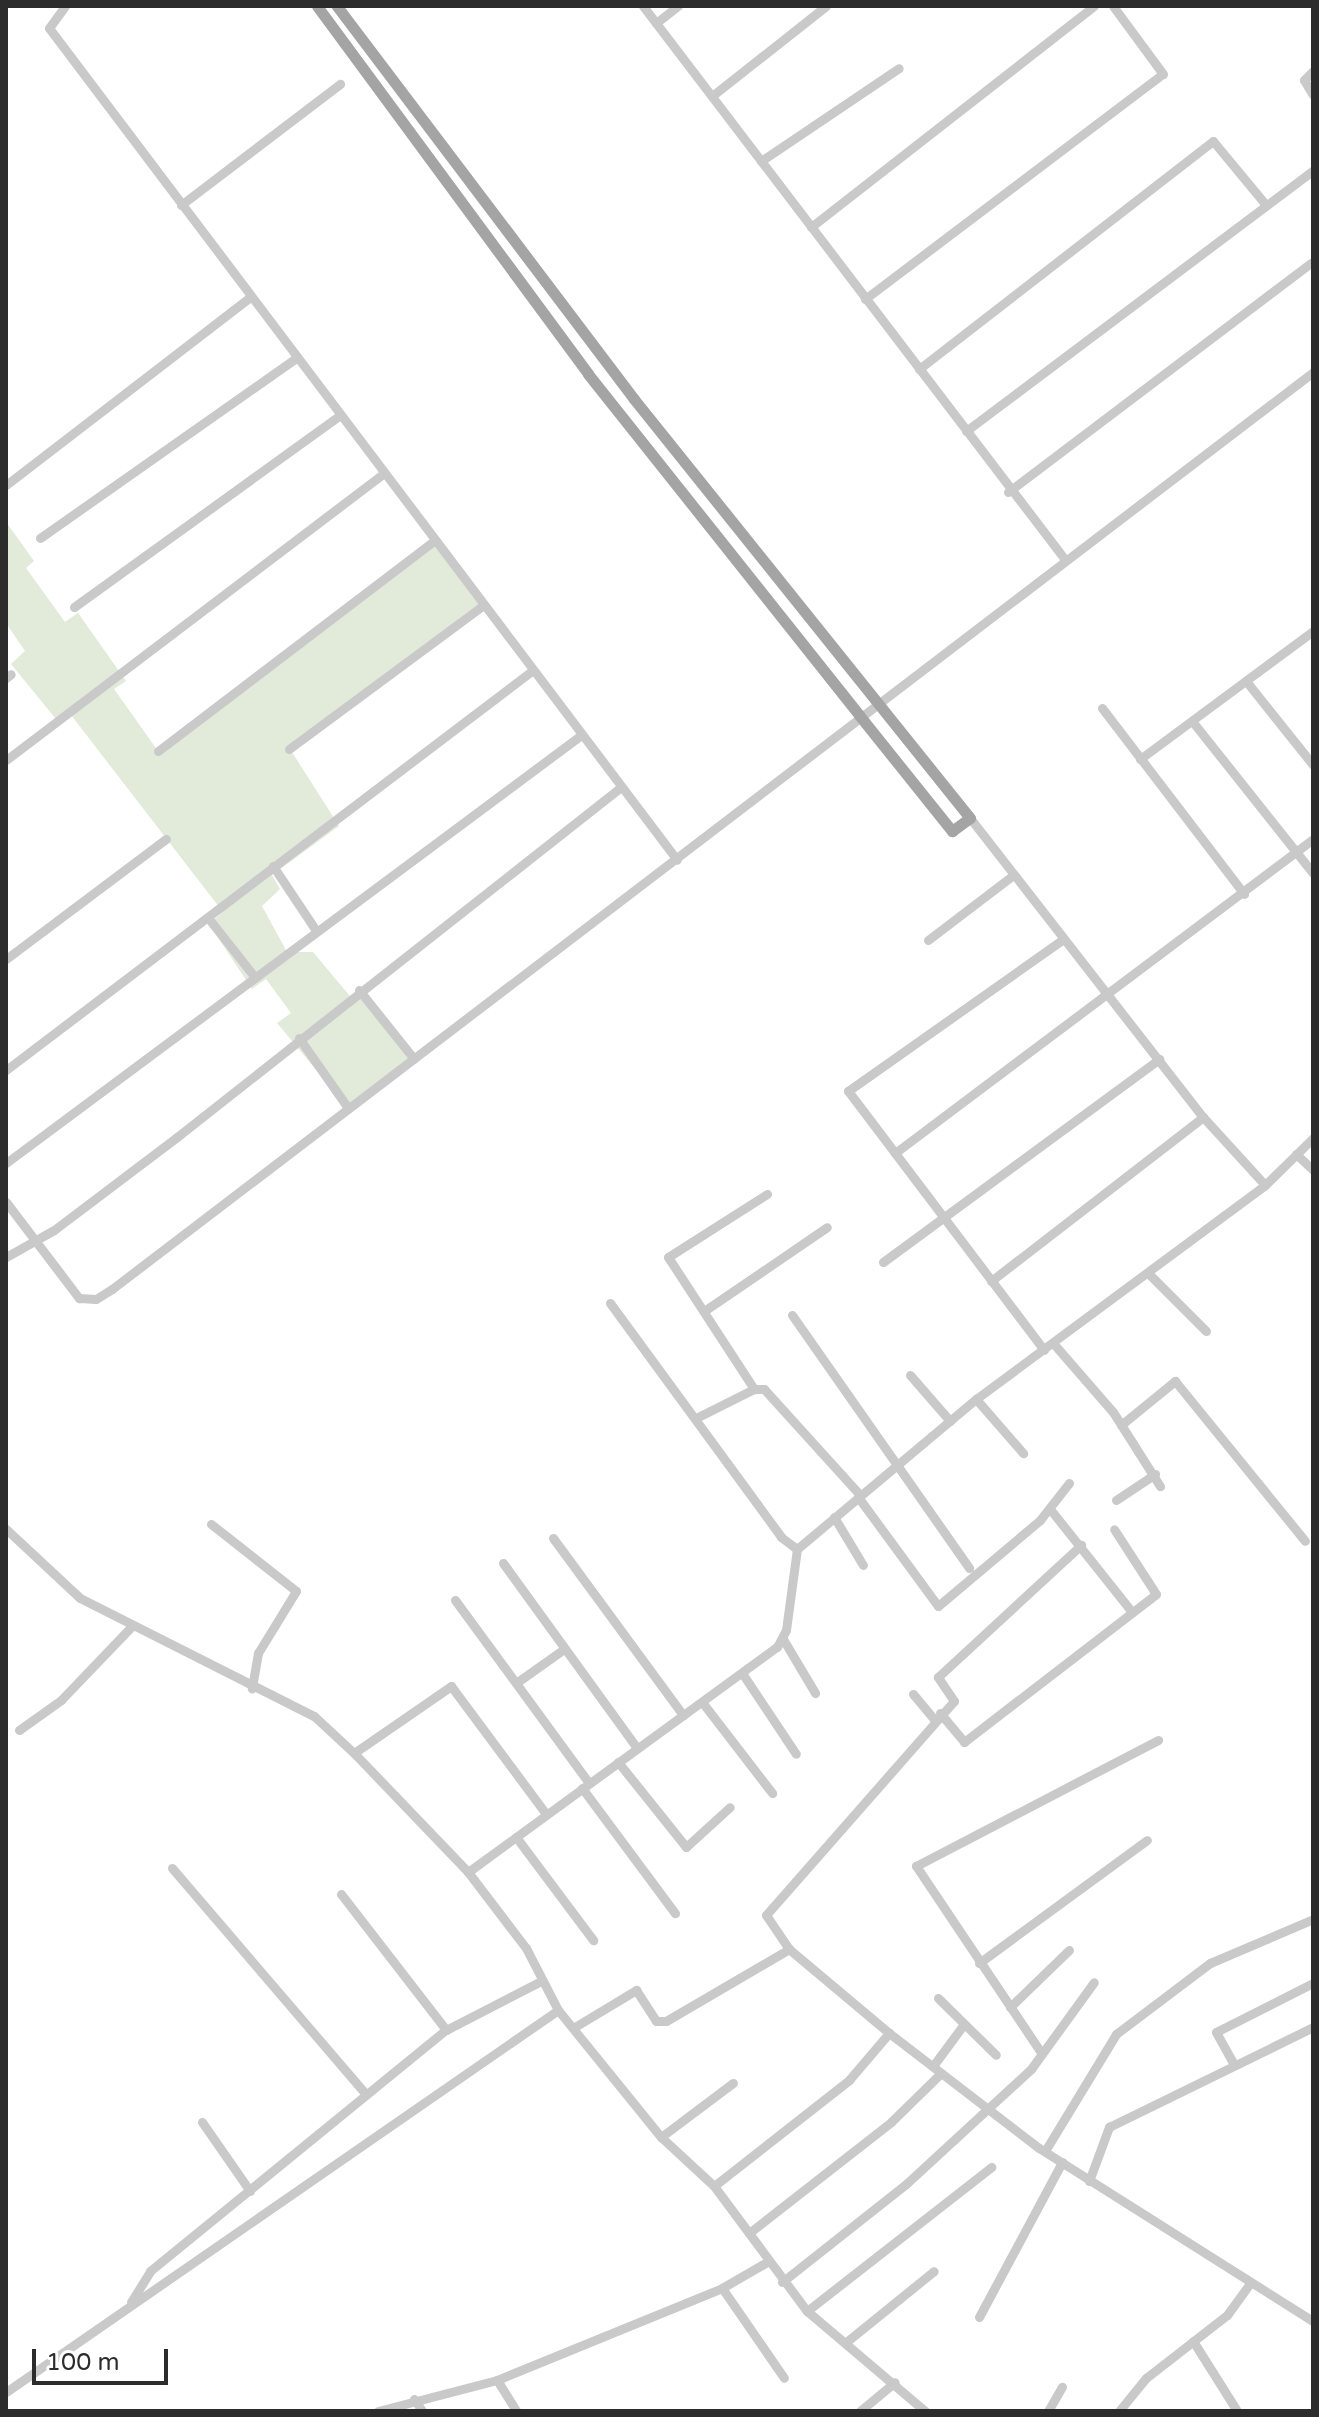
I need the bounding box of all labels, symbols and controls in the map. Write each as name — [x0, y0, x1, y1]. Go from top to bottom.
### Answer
scale bar — [36, 2333, 172, 2383]
text: 100 m — [46, 2348, 120, 2377]

